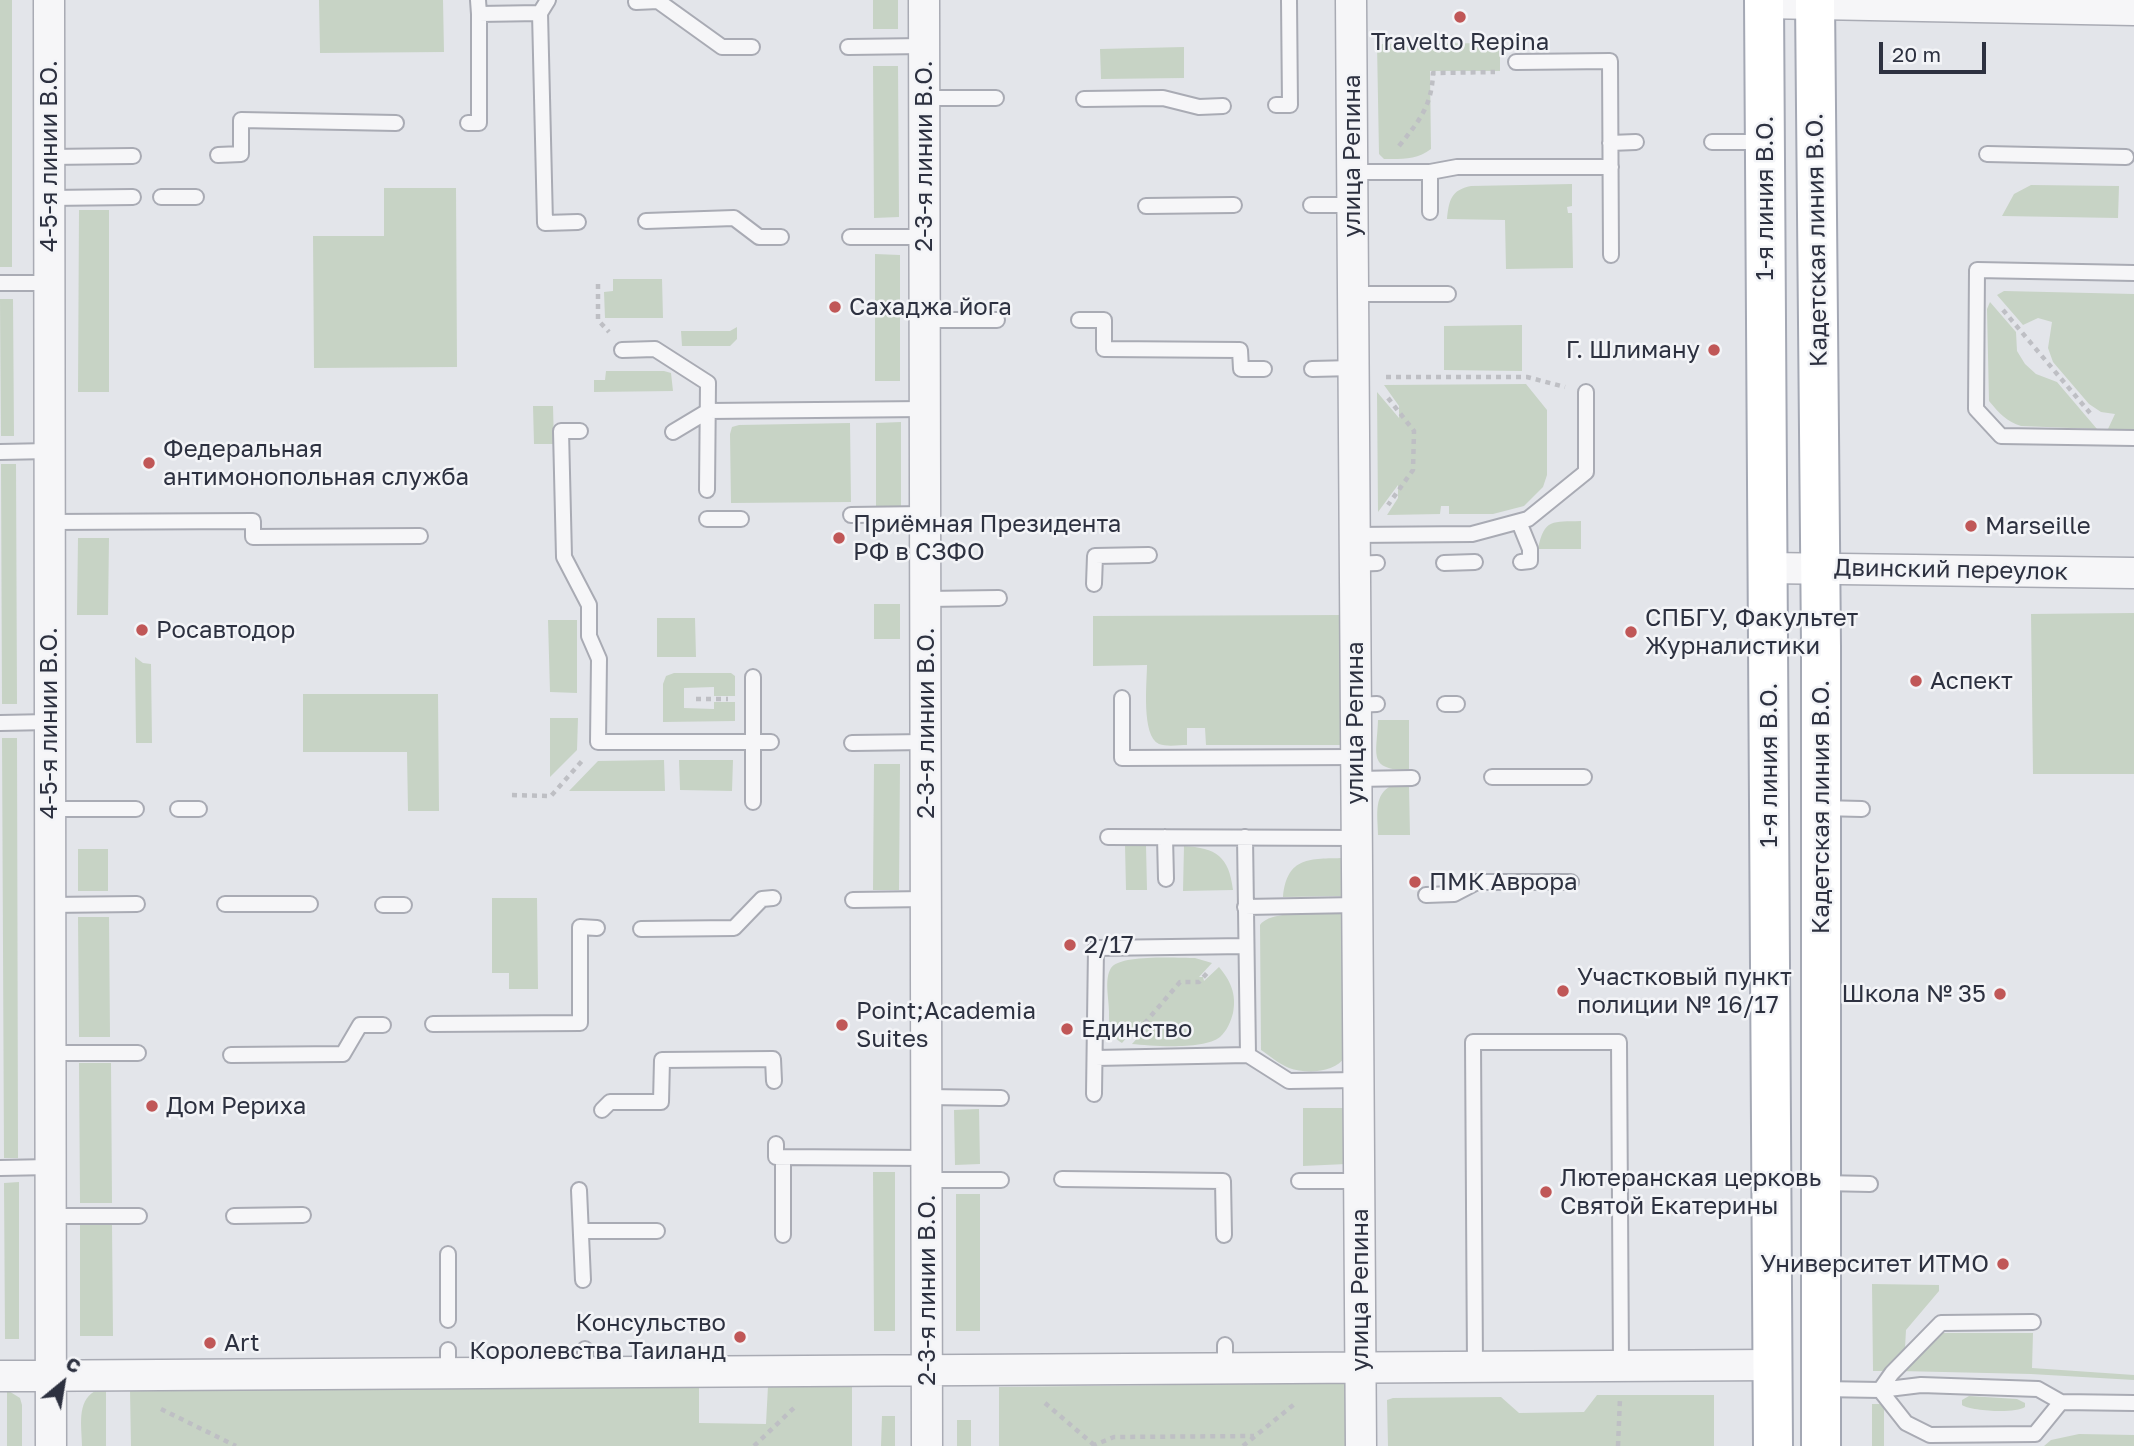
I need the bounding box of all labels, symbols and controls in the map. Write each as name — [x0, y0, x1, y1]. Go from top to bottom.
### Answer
marker: Travelto Repina — [1452, 9, 1468, 25]
place label: Travelto Repina — [1371, 28, 1549, 56]
scale bar — [1882, 28, 1989, 72]
text: 20 m — [1892, 41, 1941, 67]
street label: 4-5-я линии В.О. — [35, 60, 63, 252]
street label: 2-3-я линии В.О. — [910, 60, 938, 252]
street label: улица Репина — [1338, 75, 1366, 237]
street label: Кадетская линия В.О. — [1800, 113, 1834, 367]
street label: 1-я линия В.О. — [1751, 115, 1779, 281]
place label: Сахаджа йога — [849, 293, 1012, 321]
marker: Сахаджа йога — [827, 299, 843, 315]
place label: Г. Шлиману — [1566, 336, 1700, 364]
marker: Г. Шлиману — [1706, 342, 1722, 358]
place label: Федеральная антимонопольная служба — [163, 435, 469, 491]
marker: Федеральная антимонопольная служба — [141, 455, 157, 471]
place label: Приёмная Президента РФ в СЗФО — [853, 510, 1121, 566]
place label: Marseille — [1985, 512, 2091, 540]
marker: Marseille — [1963, 518, 1979, 534]
marker: Приёмная Президента РФ в СЗФО — [831, 530, 847, 546]
street label: Двинский переулок — [1834, 554, 2068, 586]
place label: СПБГУ, Факультет Журналистики — [1645, 604, 1858, 660]
place label: Росавтодор — [156, 616, 295, 644]
marker: Росавтодор — [134, 622, 150, 638]
marker: СПБГУ, Факультет Журналистики — [1623, 624, 1639, 640]
street label: 4-5-я линии В.О. — [35, 627, 63, 819]
street label: 2-3-я линии В.О. — [912, 627, 940, 819]
street label: улица Репина — [1341, 642, 1369, 804]
place label: Аспект — [1930, 667, 2013, 695]
marker: Аспект — [1908, 673, 1924, 689]
street label: Кадетская линия В.О. — [1807, 680, 1835, 934]
street label: 1-я линия В.О. — [1755, 682, 1783, 848]
place label: ПМК Аврора — [1429, 868, 1578, 896]
marker: ПМК Аврора — [1407, 874, 1423, 890]
place label: 2/17 — [1084, 931, 1134, 959]
marker: 2/17 — [1062, 937, 1078, 953]
place label: Участковый пункт полиции № 16/17 — [1577, 963, 1792, 1019]
place label: Школа № 35 — [1841, 980, 1986, 1008]
marker: Участковый пункт полиции № 16/17 — [1555, 983, 1571, 999]
marker: Школа № 35 — [1992, 986, 2008, 1002]
place label: Point;Academia Suites — [856, 997, 1036, 1053]
place label: Единство — [1081, 1015, 1192, 1043]
marker: Point;Academia Suites — [834, 1017, 850, 1033]
marker: Единство — [1059, 1021, 1075, 1037]
place label: Дом Рериха — [166, 1092, 306, 1120]
marker: Дом Рериха — [144, 1098, 160, 1114]
place label: Лютеранская церковь Святой Екатерины — [1560, 1164, 1821, 1220]
marker: Лютеранская церковь Святой Екатерины — [1538, 1184, 1554, 1200]
street label: 2-3-я линии В.О. — [913, 1194, 941, 1386]
street label: улица Репина — [1346, 1209, 1374, 1371]
place label: Университет ИТМО — [1760, 1250, 1989, 1278]
marker: Университет ИТМО — [1995, 1256, 2011, 1272]
place label: Консульство Королевства Таиланд — [469, 1309, 726, 1365]
place label: Art — [224, 1329, 260, 1357]
marker: Консульство Королевства Таиланд — [732, 1329, 748, 1345]
marker: Art — [202, 1335, 218, 1351]
north arrow — [28, 1348, 98, 1418]
text: С — [62, 1351, 85, 1378]

